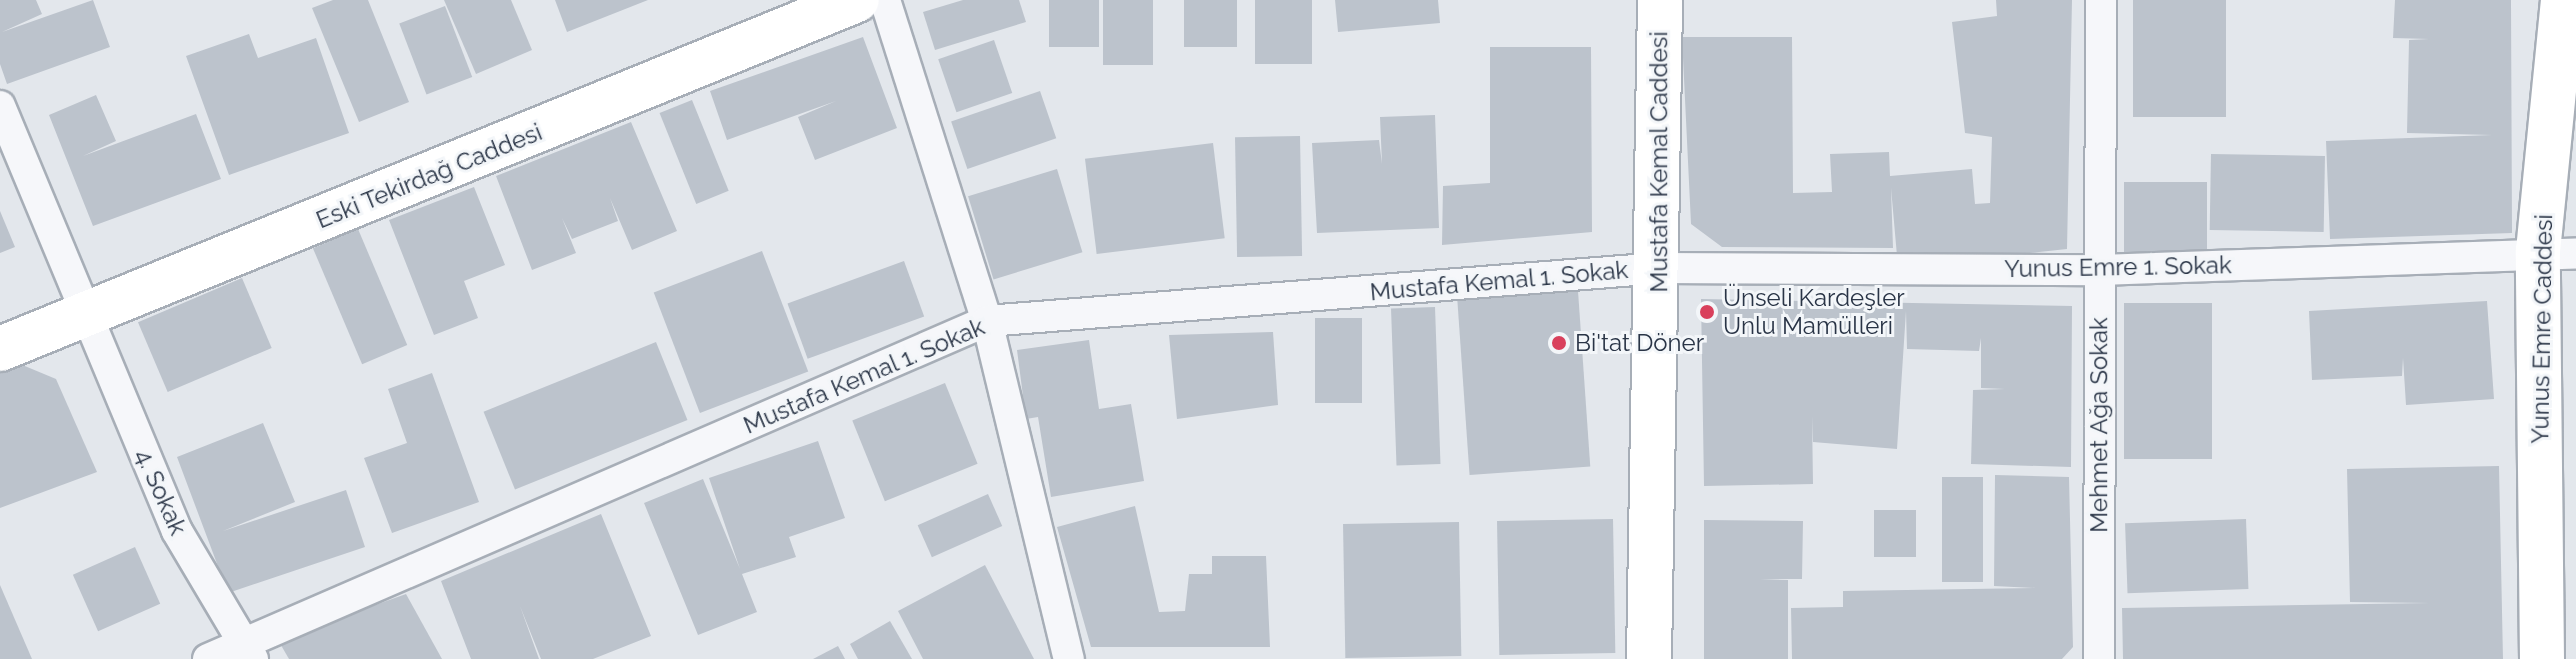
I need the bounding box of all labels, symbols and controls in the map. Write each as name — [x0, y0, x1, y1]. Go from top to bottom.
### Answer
street label: Mustafa Kemal Caddesi — [1645, 31, 1673, 293]
street label: Eski Tekirdağ Caddesi — [312, 117, 546, 235]
street label: Yunus Emre Caddesi — [2526, 214, 2558, 444]
street label: Yunus Emre 1. Sokak — [2004, 251, 2232, 283]
street label: Mustafa Kemal 1. Sokak — [1368, 255, 1630, 307]
place label: Ünseli Kardeşler Unlu Mamülleri — [1723, 284, 1905, 340]
marker: Ünseli Kardeşler Unlu Mamülleri — [1698, 303, 1716, 321]
street label: Mustafa Kemal 1. Sokak — [739, 312, 989, 440]
street label: Mehmet Ağa Sokak — [2085, 317, 2113, 533]
place label: Bi'tat Döner — [1575, 329, 1704, 357]
marker: Bi'tat Döner — [1550, 334, 1568, 352]
street label: 4. Sokak — [129, 445, 193, 539]

